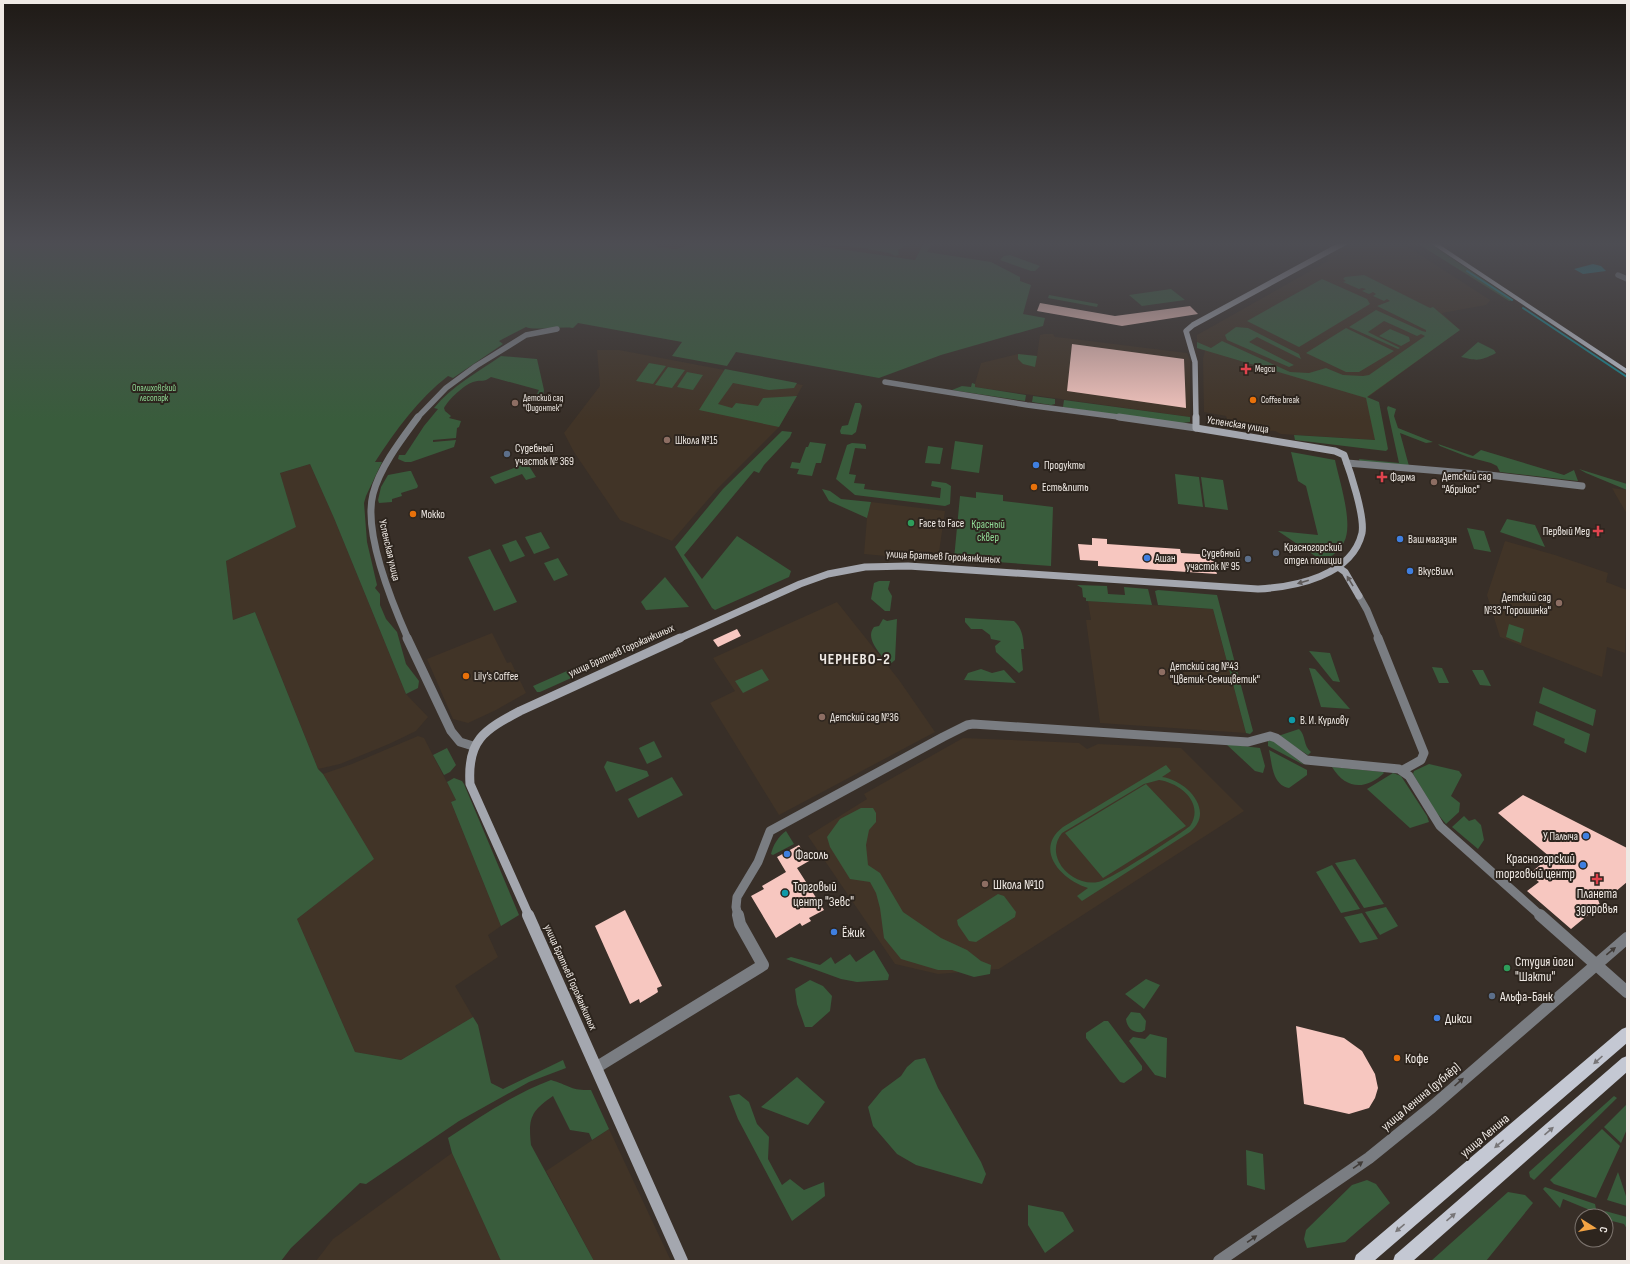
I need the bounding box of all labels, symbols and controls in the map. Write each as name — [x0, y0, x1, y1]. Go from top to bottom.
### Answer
marker: Медси — [1240, 363, 1252, 375]
place label: Медси — [1255, 364, 1275, 375]
park label: Опалиховский лесопарк — [132, 383, 176, 404]
place label: Детский сад "Фидонтек" — [523, 393, 564, 414]
marker: Coffee break — [1248, 395, 1258, 405]
place label: Coffee break — [1261, 395, 1300, 406]
marker: Детский сад "Фидонтек" — [510, 398, 520, 408]
street label: Успенская улица — [1206, 413, 1270, 436]
place label: Школа №15 — [675, 434, 718, 447]
marker: Школа №15 — [662, 435, 672, 445]
place label: Судебный участок № 369 — [515, 442, 574, 468]
marker: Судебный участок № 369 — [502, 449, 512, 459]
place label: Продукты — [1044, 459, 1085, 472]
marker: Продукты — [1031, 460, 1041, 470]
place label: Детский сад "Абрикос" — [1442, 470, 1491, 496]
place label: Фарма — [1390, 471, 1415, 484]
marker: Фарма — [1377, 472, 1387, 482]
marker: Детский сад "Абрикос" — [1429, 477, 1439, 487]
place label: Есть&пить — [1042, 481, 1089, 494]
marker: Есть&пить — [1029, 482, 1039, 492]
place label: Мокко — [421, 508, 445, 521]
marker: Мокко — [408, 509, 418, 519]
place label: Face to Face — [919, 517, 964, 530]
street label: Успенская улица — [376, 518, 403, 582]
marker: Face to Face — [906, 518, 916, 528]
park label: Красный сквер — [971, 518, 1005, 544]
place label: Первый Мед — [1543, 525, 1590, 538]
marker: Первый Мед — [1593, 526, 1603, 536]
place label: Ваш магазин — [1408, 533, 1457, 546]
marker: Ваш магазин — [1395, 534, 1405, 544]
place label: Красногорский отдел полиции — [1284, 541, 1343, 567]
street label: улица Братьев Горожанкиных — [886, 547, 1000, 566]
place label: Судебный участок № 95 — [1186, 547, 1240, 573]
marker: Красногорский отдел полиции — [1271, 548, 1281, 558]
place label: Ашан — [1154, 552, 1176, 565]
marker: Ашан — [1142, 553, 1152, 563]
marker: Судебный участок № 95 — [1243, 554, 1253, 564]
place label: ВкусВилл — [1418, 565, 1453, 578]
marker: ВкусВилл — [1405, 566, 1415, 576]
one-way arrow — [1346, 576, 1354, 586]
one-way arrow — [1297, 579, 1309, 585]
place label: Детский сад №33 "Горошинка" — [1484, 591, 1551, 617]
marker: Детский сад №33 "Горошинка" — [1554, 598, 1564, 608]
street label: улица Братьев Горожанкиных — [566, 621, 676, 680]
district label: ЧЕРНЕВО-2 — [819, 650, 891, 669]
place label: Детский сад №43 "Цветик-Семицветик" — [1170, 660, 1260, 686]
marker: Детский сад №43 "Цветик-Семицветик" — [1157, 667, 1167, 677]
place label: Lily’s Coffee — [474, 670, 518, 683]
marker: Lily’s Coffee — [461, 671, 471, 681]
place label: Детский сад №36 — [830, 711, 899, 724]
marker: Детский сад №36 — [817, 712, 827, 722]
place label: В. И. Курлову — [1300, 714, 1350, 727]
marker: В. И. Курлову — [1287, 715, 1297, 725]
place label: У Палыча — [1543, 830, 1578, 843]
marker: У Палыча — [1581, 831, 1591, 841]
place label: Фасоль — [795, 847, 828, 863]
marker: Фасоль — [782, 849, 792, 859]
place label: Красногорский торговый центр — [1496, 851, 1575, 882]
marker: Красногорский торговый центр — [1578, 860, 1588, 870]
marker: Планета здоровья — [1592, 874, 1602, 884]
place label: Школа №10 — [993, 877, 1044, 893]
place label: Торговый центр "Зевс" — [793, 879, 854, 910]
marker: Школа №10 — [980, 879, 990, 889]
place label: Планета здоровья — [1576, 886, 1618, 917]
marker: Торговый центр "Зевс" — [780, 888, 790, 898]
street label: улица Братьев Горожанкиных — [541, 922, 600, 1032]
place label: Ёжик — [842, 925, 865, 941]
marker: Ёжик — [829, 927, 839, 937]
one-way arrow — [1606, 946, 1617, 955]
place label: Студия йоги "Шакти" — [1515, 954, 1574, 985]
marker: Студия йоги "Шакти" — [1502, 963, 1512, 973]
place label: Альфа-Банк — [1499, 989, 1553, 1005]
marker: Альфа-Банк — [1487, 991, 1497, 1001]
place label: Дикси — [1445, 1011, 1472, 1027]
marker: Дикси — [1432, 1013, 1442, 1023]
place label: Кофе — [1405, 1051, 1428, 1067]
marker: Кофе — [1392, 1053, 1402, 1063]
one-way arrow — [1593, 1055, 1603, 1064]
street label: улица Ленина (дублёр) — [1378, 1059, 1464, 1134]
one-way arrow — [1454, 1078, 1464, 1087]
street label: улица Ленина — [1457, 1110, 1513, 1161]
one-way arrow — [1544, 1127, 1554, 1136]
one-way arrow — [1493, 1139, 1504, 1148]
one-way arrow — [1353, 1161, 1364, 1169]
north arrow — [1574, 1208, 1614, 1248]
one-way arrow — [1446, 1212, 1456, 1222]
one-way arrow — [1395, 1224, 1405, 1233]
text: С — [1596, 1226, 1610, 1234]
one-way arrow — [1247, 1235, 1257, 1243]

